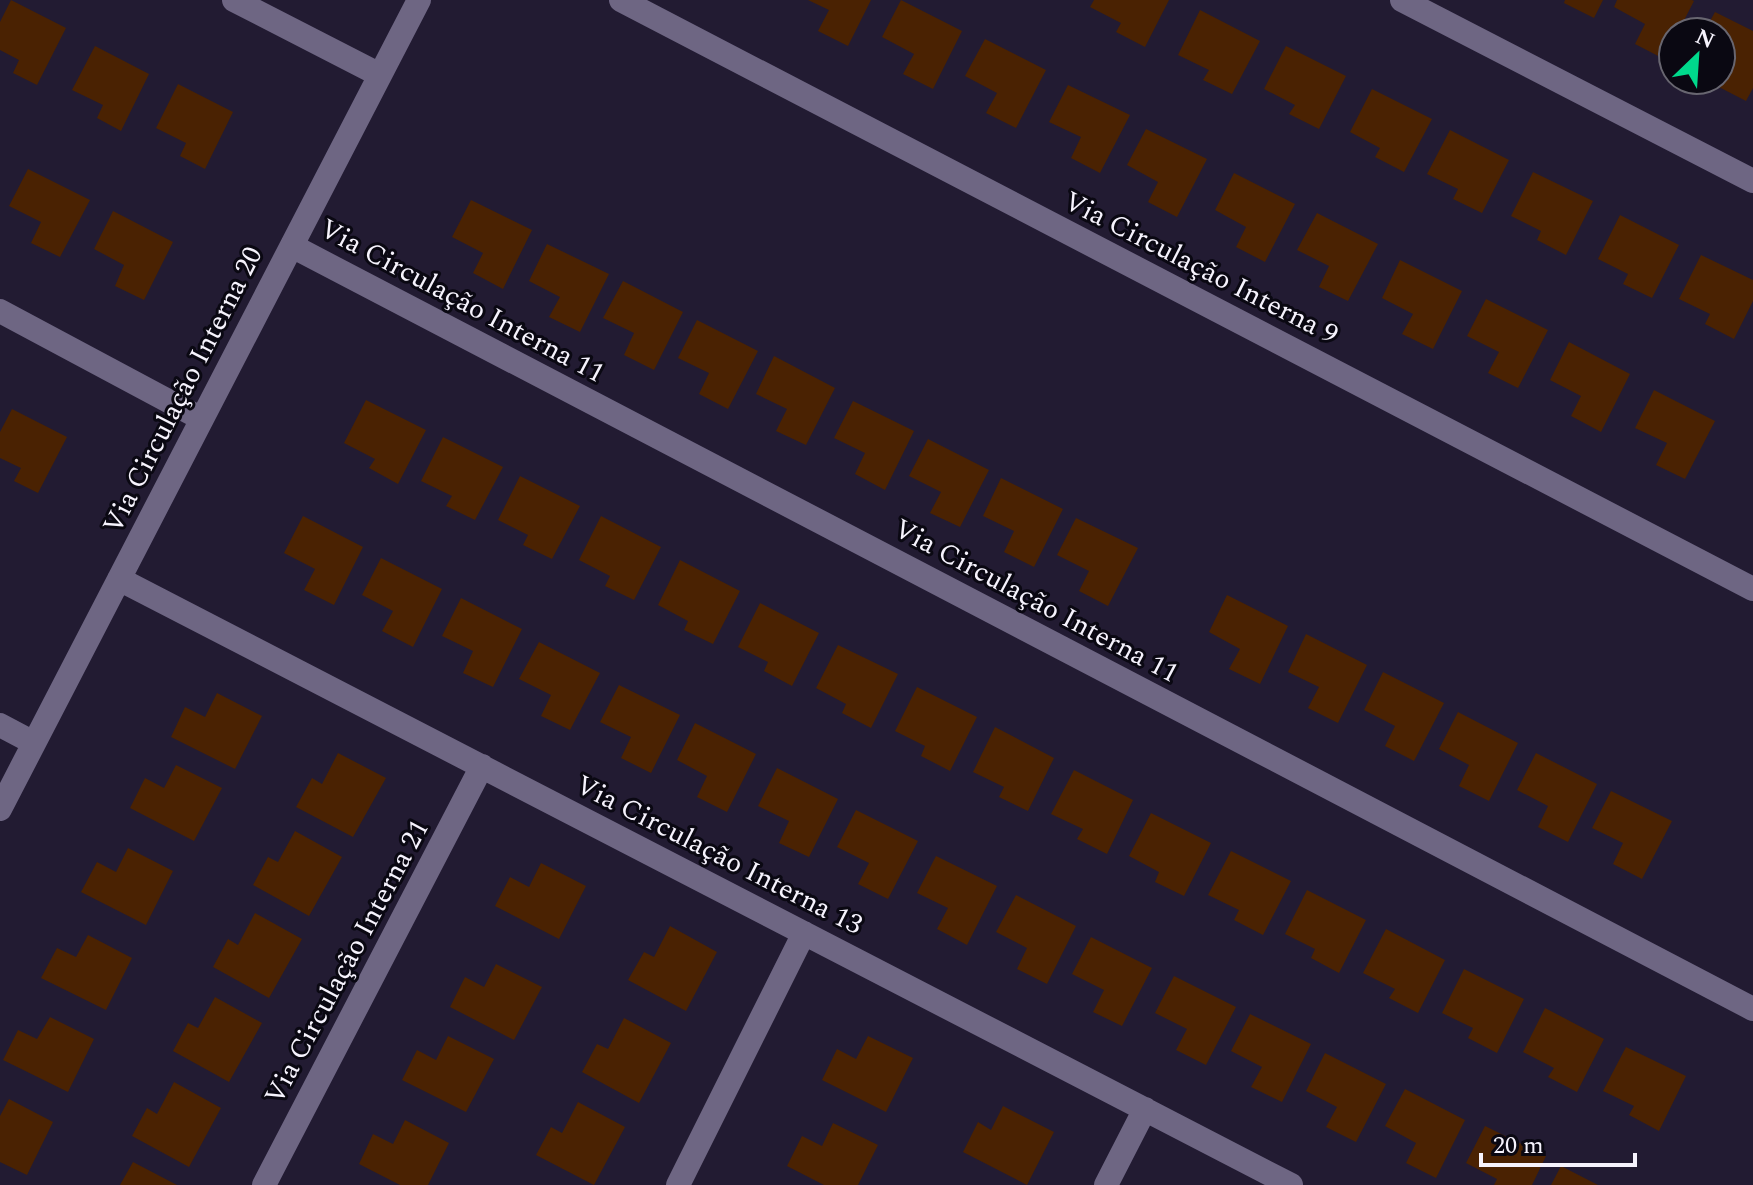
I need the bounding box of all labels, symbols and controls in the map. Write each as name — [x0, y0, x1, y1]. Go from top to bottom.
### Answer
north arrow — [1657, 16, 1737, 96]
text: N — [1690, 20, 1720, 58]
street label: Via Circulação Interna 9 — [1056, 180, 1346, 356]
street label: Via Circulação Interna 11 — [312, 208, 612, 394]
street label: Via Circulação Interna 20 — [92, 239, 274, 541]
street label: Via Circulação Interna 11 — [886, 508, 1186, 694]
street label: Via Circulação Interna 13 — [568, 764, 870, 946]
street label: Via Circulação Interna 21 — [254, 812, 440, 1112]
scale bar — [1481, 1117, 1635, 1167]
text: 20 m — [1493, 1128, 1544, 1164]

